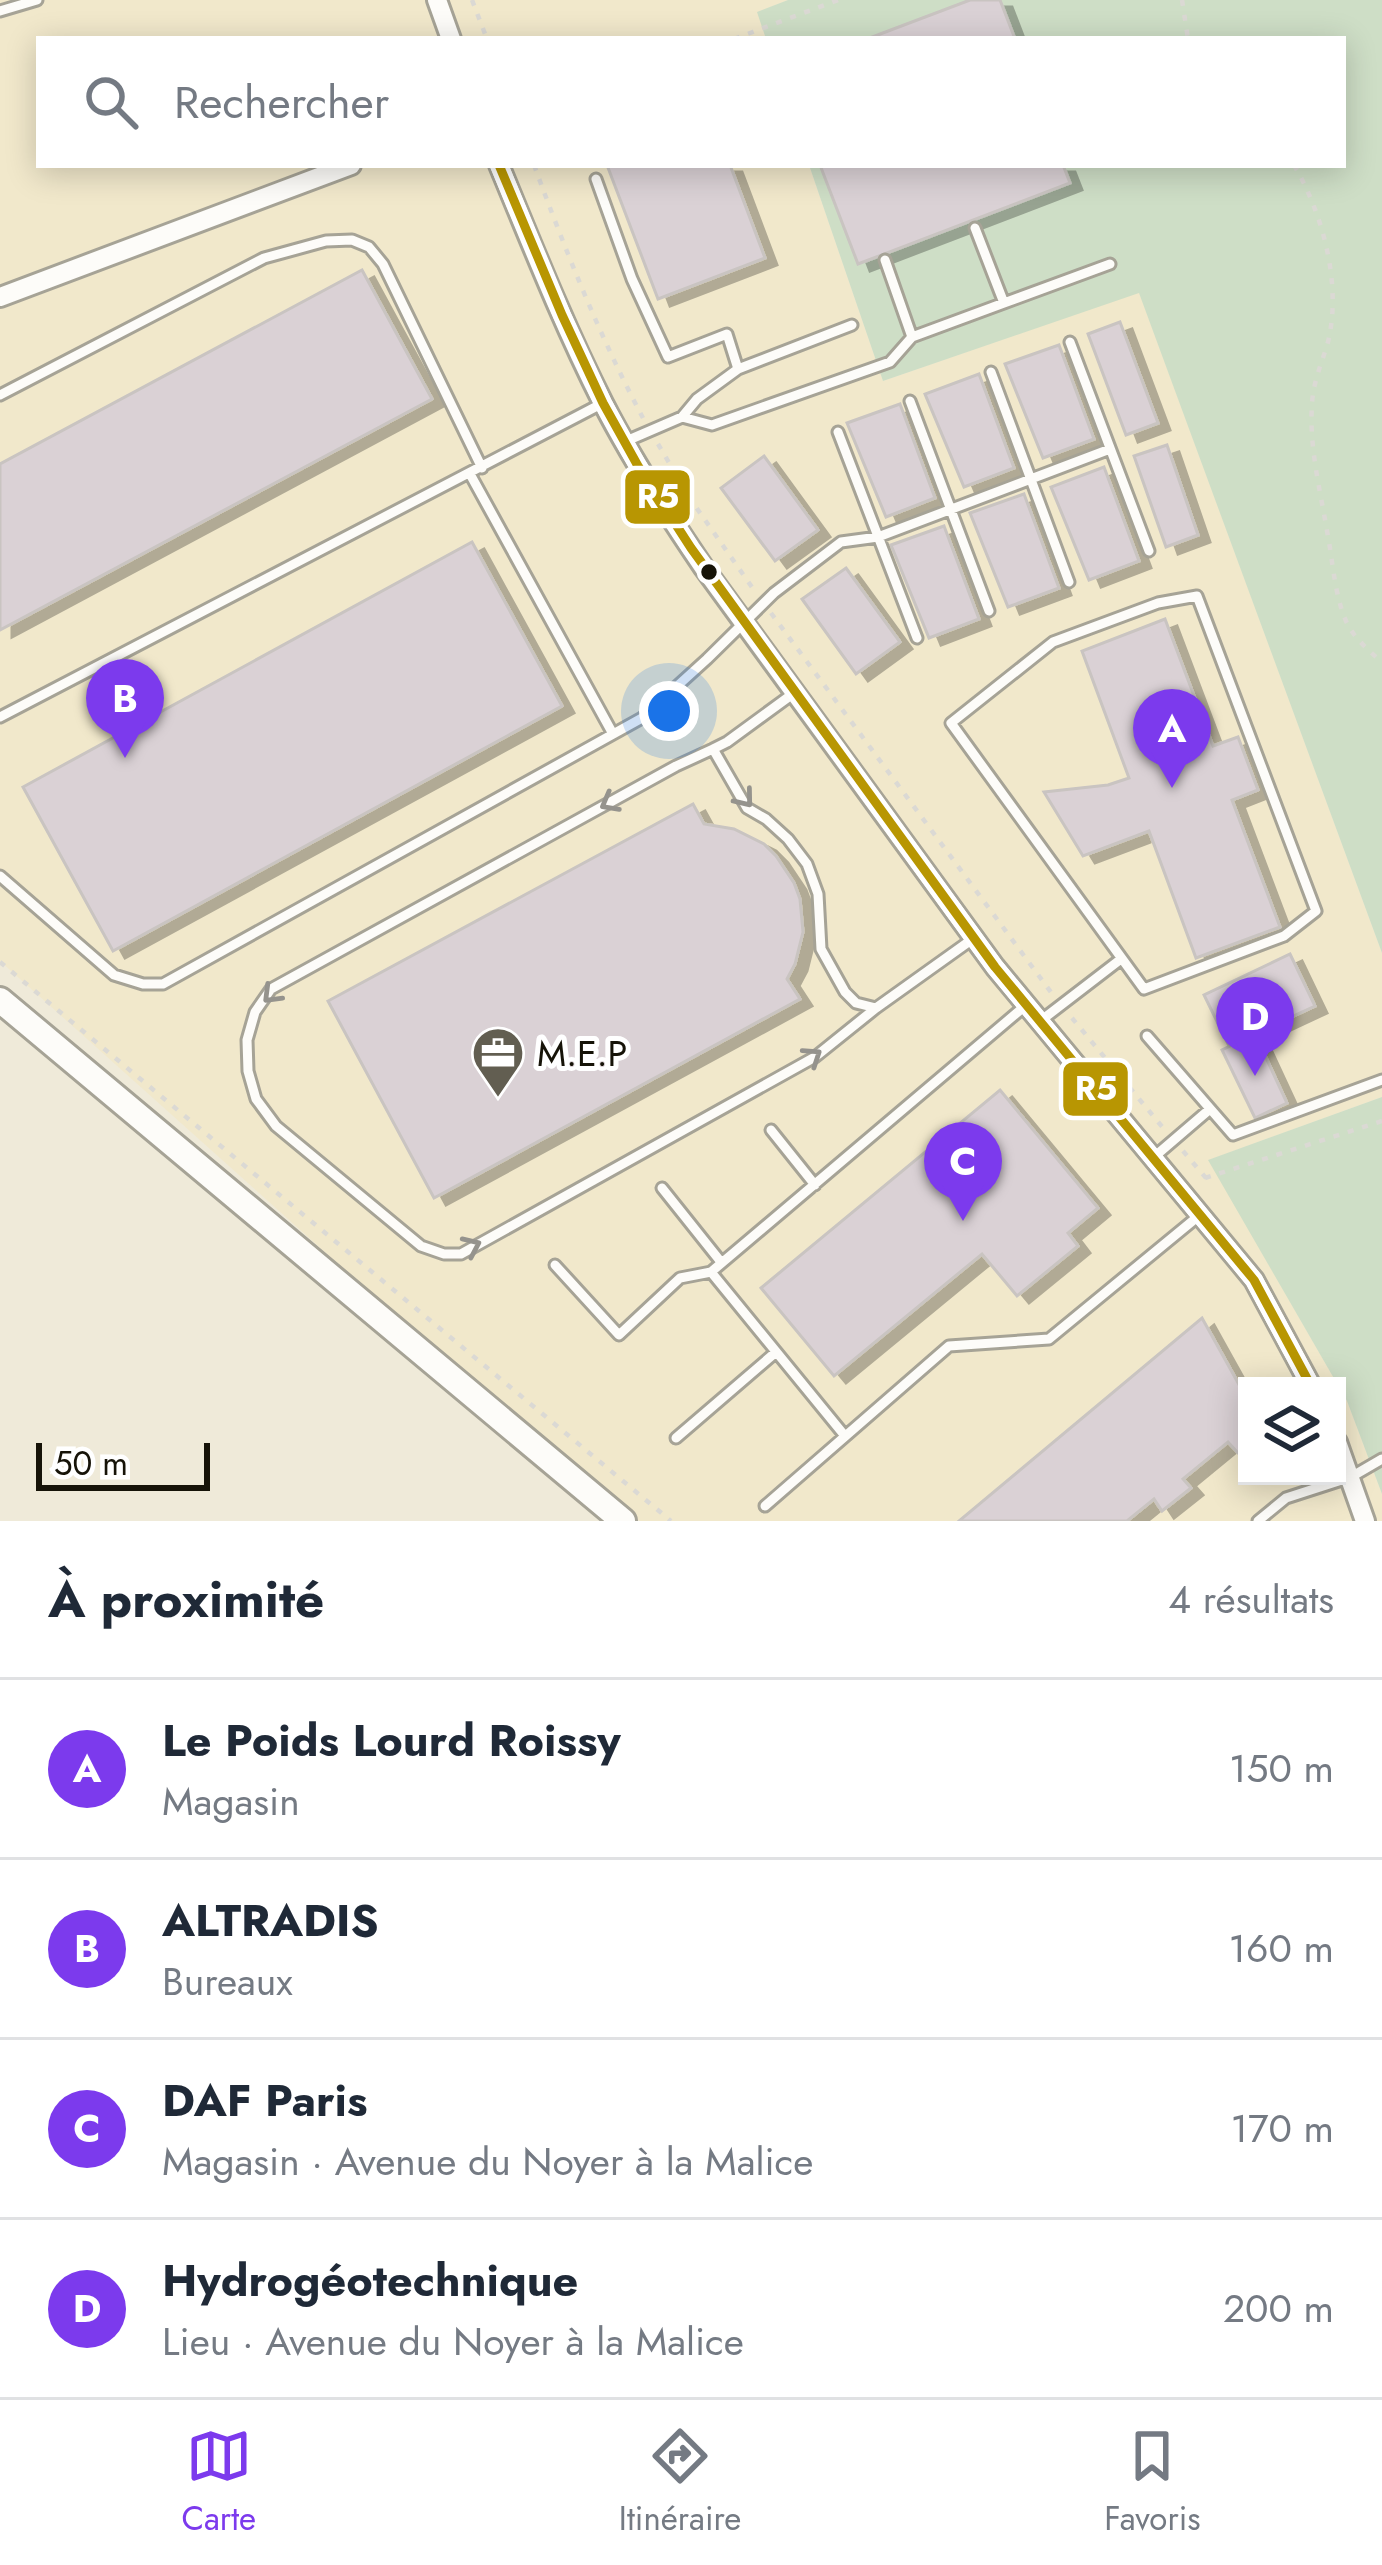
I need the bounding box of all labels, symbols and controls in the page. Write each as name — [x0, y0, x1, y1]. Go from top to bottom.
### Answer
search box — [36, 36, 1346, 168]
icon: search — [78, 69, 144, 135]
text: Rechercher — [174, 70, 389, 135]
line badge: R5 — [623, 468, 692, 526]
text: R5 — [637, 473, 679, 520]
unlabelled marker — [698, 561, 720, 583]
pin: B — [86, 659, 164, 758]
your location — [639, 681, 699, 741]
pin: A — [1133, 689, 1211, 788]
one-way arrow — [731, 785, 752, 807]
one-way arrow — [600, 789, 622, 812]
pin: D — [1216, 977, 1294, 1076]
one-way arrow — [264, 981, 286, 1003]
office icon: M.E.P — [470, 1025, 526, 1099]
place label: M.E.P — [537, 1027, 627, 1079]
one-way arrow — [799, 1049, 821, 1071]
line badge: R5 — [1061, 1060, 1130, 1118]
text: R5 — [1075, 1065, 1117, 1112]
pin: C — [924, 1122, 1002, 1221]
one-way arrow — [460, 1236, 482, 1260]
map controls — [1238, 1377, 1346, 1485]
button: layers — [1238, 1377, 1346, 1485]
scale bar — [36, 1437, 210, 1490]
text: 50 m — [54, 1440, 128, 1487]
text: À proximité — [48, 1562, 324, 1636]
text: 4 résultats — [1168, 1571, 1334, 1628]
text: Le Poids Lourd Roissy — [162, 1708, 621, 1773]
text: A — [73, 1740, 101, 1797]
text: 150 m — [1229, 1740, 1334, 1797]
text: Magasin — [162, 1773, 300, 1830]
text: ALTRADIS — [162, 1888, 379, 1953]
text: B — [74, 1920, 100, 1977]
text: 160 m — [1228, 1920, 1334, 1977]
text: Bureaux — [162, 1953, 293, 2010]
text: DAF Paris — [162, 2068, 367, 2133]
text: C — [73, 2100, 101, 2157]
text: 170 m — [1230, 2100, 1334, 2157]
text: Magasin · Avenue du Noyer à la Malice — [162, 2133, 813, 2190]
text: Hydrogéotechnique — [162, 2248, 578, 2313]
text: D — [73, 2280, 101, 2337]
text: 200 m — [1223, 2280, 1334, 2337]
text: Lieu · Avenue du Noyer à la Malice — [162, 2313, 744, 2370]
tab: Carte — [181, 2423, 256, 2542]
tab: Itinéraire — [619, 2423, 741, 2542]
tab: Favoris — [1104, 2423, 1201, 2542]

